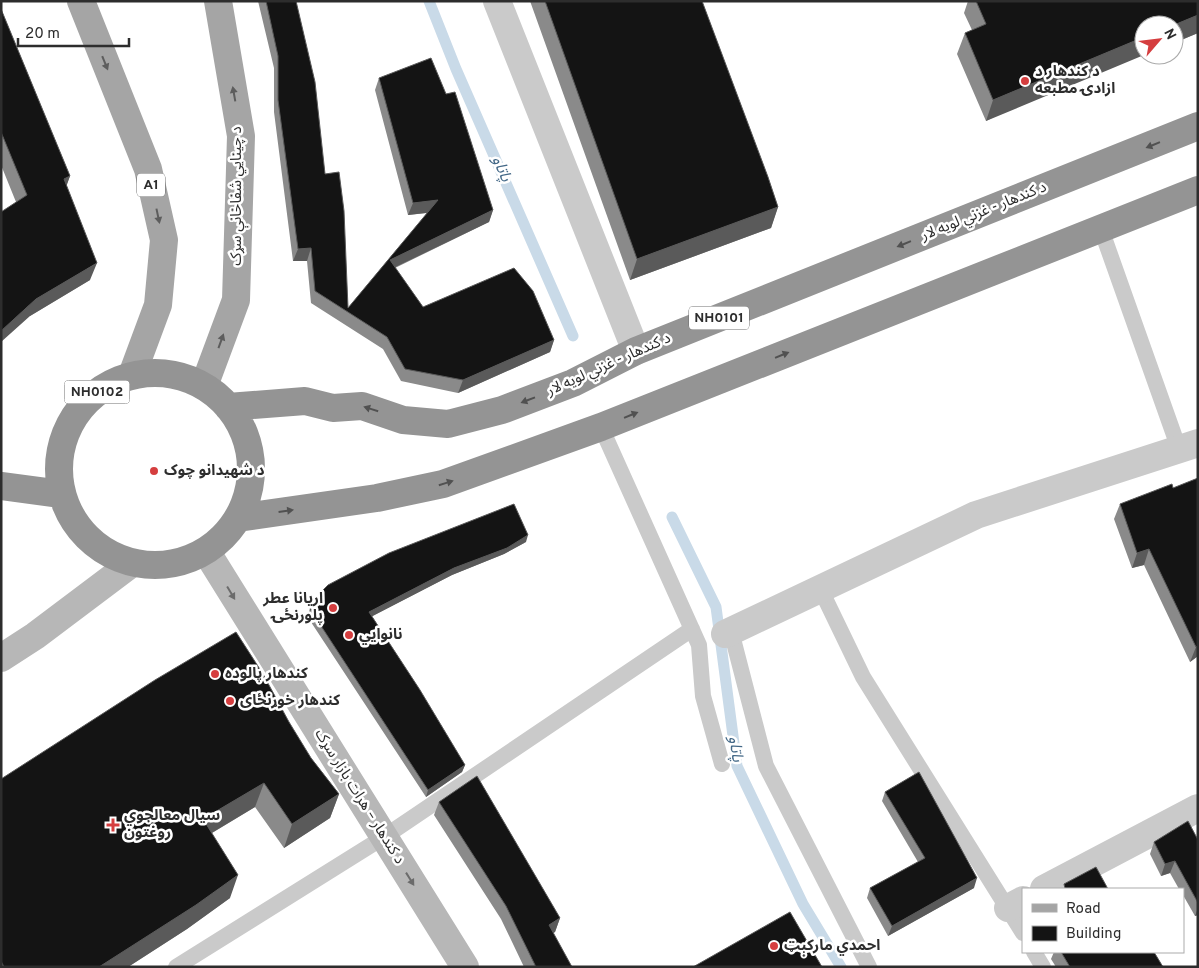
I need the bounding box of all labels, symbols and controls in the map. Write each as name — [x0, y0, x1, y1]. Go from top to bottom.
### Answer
scale bar — [18, 15, 129, 47]
north arrow — [1134, 15, 1184, 65]
text: 20 m — [25, 25, 60, 44]
text: N — [1159, 26, 1179, 43]
one-way arrow — [102, 56, 110, 70]
place label: د کندهار د ازادۍ مطبعه — [1035, 63, 1115, 99]
marker: د کندهار د ازادۍ مطبعه — [1019, 75, 1031, 87]
one-way arrow — [229, 86, 237, 102]
street label: د چينايي شفاخانې سړک — [228, 126, 249, 266]
one-way arrow — [1145, 141, 1160, 149]
water label: پاتاو — [487, 153, 515, 185]
road number: A1 — [137, 174, 165, 196]
street label: د کندهار - غزني لويه لار — [918, 178, 1050, 247]
one-way arrow — [155, 209, 163, 225]
one-way arrow — [896, 240, 911, 248]
road number: NH0101 — [689, 306, 749, 330]
street label: د کندهار - غزني لويه لار — [543, 329, 674, 402]
one-way arrow — [218, 333, 225, 348]
one-way arrow — [775, 351, 790, 359]
road number: NH0102 — [64, 381, 130, 404]
one-way arrow — [520, 396, 535, 404]
one-way arrow — [364, 405, 379, 413]
one-way arrow — [624, 411, 639, 419]
place label: د شهيدانو چوک — [164, 462, 265, 481]
marker: د شهيدانو چوک — [148, 465, 160, 477]
one-way arrow — [438, 479, 453, 486]
one-way arrow — [278, 507, 294, 515]
one-way arrow — [227, 586, 236, 599]
place label: اريانا عطر پلورنځۍ — [262, 590, 323, 626]
marker: اريانا عطر پلورنځۍ — [327, 602, 339, 614]
place label: نانوايي — [359, 626, 403, 645]
marker: نانوايي — [343, 629, 355, 641]
place label: کندهار پالوده — [225, 665, 308, 684]
marker: کندهار پالوده — [209, 668, 221, 680]
place label: کندهار خوړنځای — [240, 692, 340, 711]
marker: کندهار خوړنځای — [224, 695, 236, 707]
street label: د کندهار – هرات بازار سړک — [310, 726, 408, 868]
water label: پاتاو — [723, 735, 747, 764]
place label: سيال معالجوي روغتون — [124, 807, 220, 843]
marker: سيال معالجوي روغتون — [106, 818, 120, 832]
one-way arrow — [405, 872, 415, 886]
legend — [1022, 888, 1184, 953]
text: Road — [1066, 900, 1101, 919]
text: Building — [1066, 925, 1121, 944]
place label: احمدي مارکېټ — [784, 937, 880, 956]
marker: احمدي مارکېټ — [768, 940, 780, 952]

